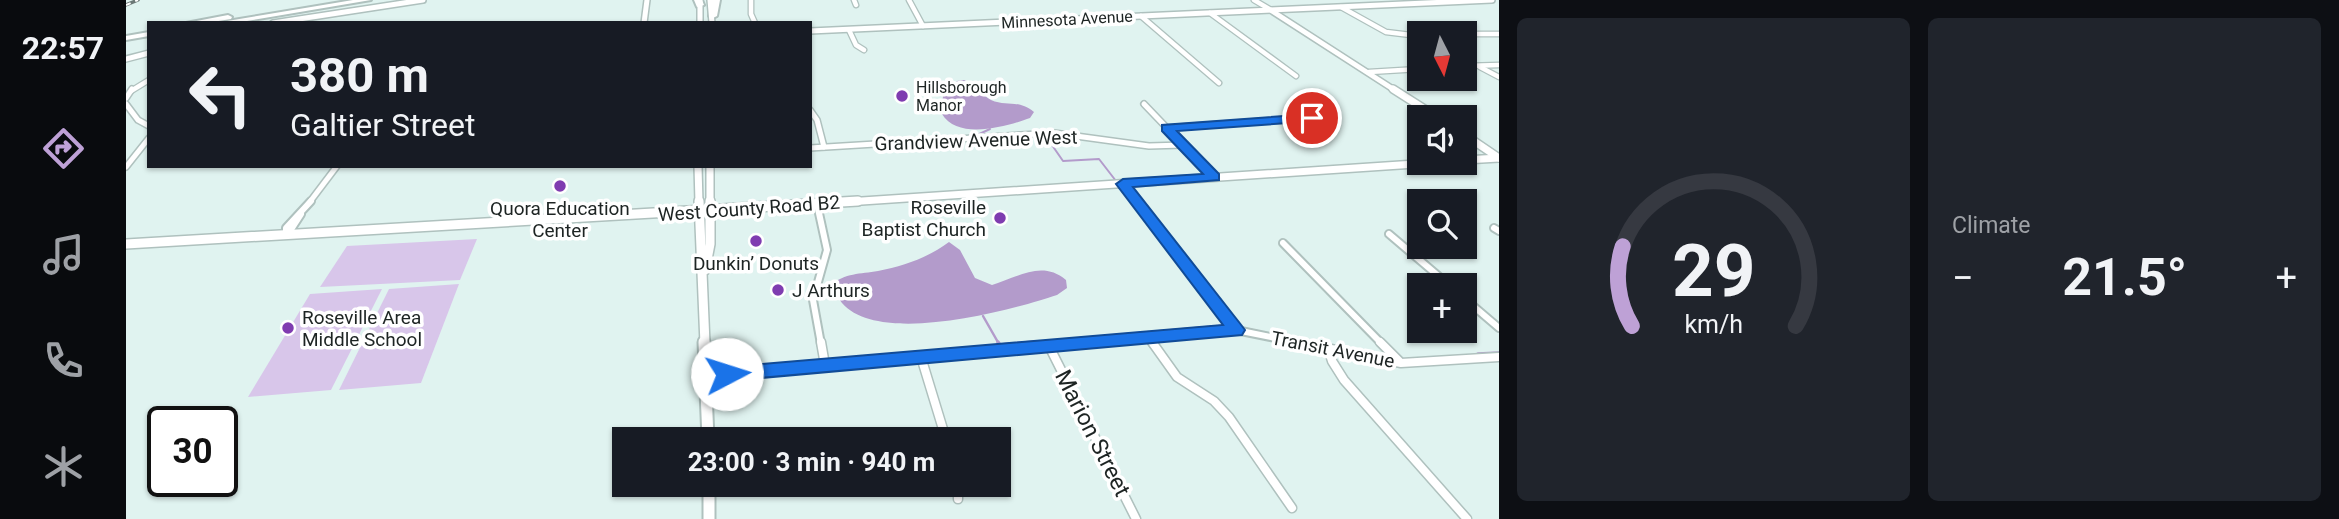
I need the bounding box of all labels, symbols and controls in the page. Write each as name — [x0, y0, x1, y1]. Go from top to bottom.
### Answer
street label: Minnesota Avenue — [1001, 7, 1133, 32]
north arrow — [1407, 21, 1477, 91]
map controls — [1407, 21, 1477, 343]
text: 22:57 — [22, 29, 104, 67]
text: 380 m — [290, 47, 429, 104]
icon: left — [175, 49, 266, 140]
place label: Hillsborough Manor — [916, 78, 1006, 115]
marker: Hillsborough Manor — [894, 88, 910, 104]
pin — [1282, 88, 1342, 148]
icon: arrive — [1293, 99, 1331, 137]
button: sound — [1407, 105, 1477, 175]
text: Galtier Street — [290, 106, 475, 144]
icon: directions — [39, 124, 88, 173]
street label: Grandview Avenue West — [874, 125, 1078, 156]
marker: Quora Education Center — [552, 178, 568, 194]
button: search — [1407, 189, 1477, 259]
street label: West County Road B2 — [657, 191, 841, 226]
place label: Roseville Baptist Church — [862, 196, 986, 241]
place label: Quora Education Center — [490, 197, 630, 242]
marker: Roseville Baptist Church — [992, 210, 1008, 226]
text: Climate — [1952, 212, 2031, 239]
text: 29 — [1672, 228, 1755, 314]
icon: music — [39, 230, 88, 279]
marker: Dunkin’ Donuts — [748, 233, 764, 249]
text: 21.5° — [2062, 247, 2187, 308]
place label: Dunkin’ Donuts — [693, 252, 819, 275]
text: − — [1952, 256, 1974, 300]
text: + — [2275, 256, 2297, 300]
button: + — [1407, 273, 1477, 343]
place label: J Arthurs — [792, 279, 870, 302]
marker: J Arthurs — [770, 282, 786, 298]
place label: Roseville Area Middle School — [302, 306, 422, 351]
text: km/h — [1684, 309, 1743, 338]
marker: Roseville Area Middle School — [280, 320, 296, 336]
street label: Transit Avenue — [1269, 326, 1396, 373]
icon: phone — [39, 336, 88, 385]
position arrow — [690, 337, 764, 411]
street label: Marion Street — [1049, 366, 1136, 501]
speed limit sign: 30 — [147, 406, 238, 497]
icon: climate — [39, 442, 88, 491]
text: 23:00 · 3 min · 940 m — [688, 447, 935, 477]

